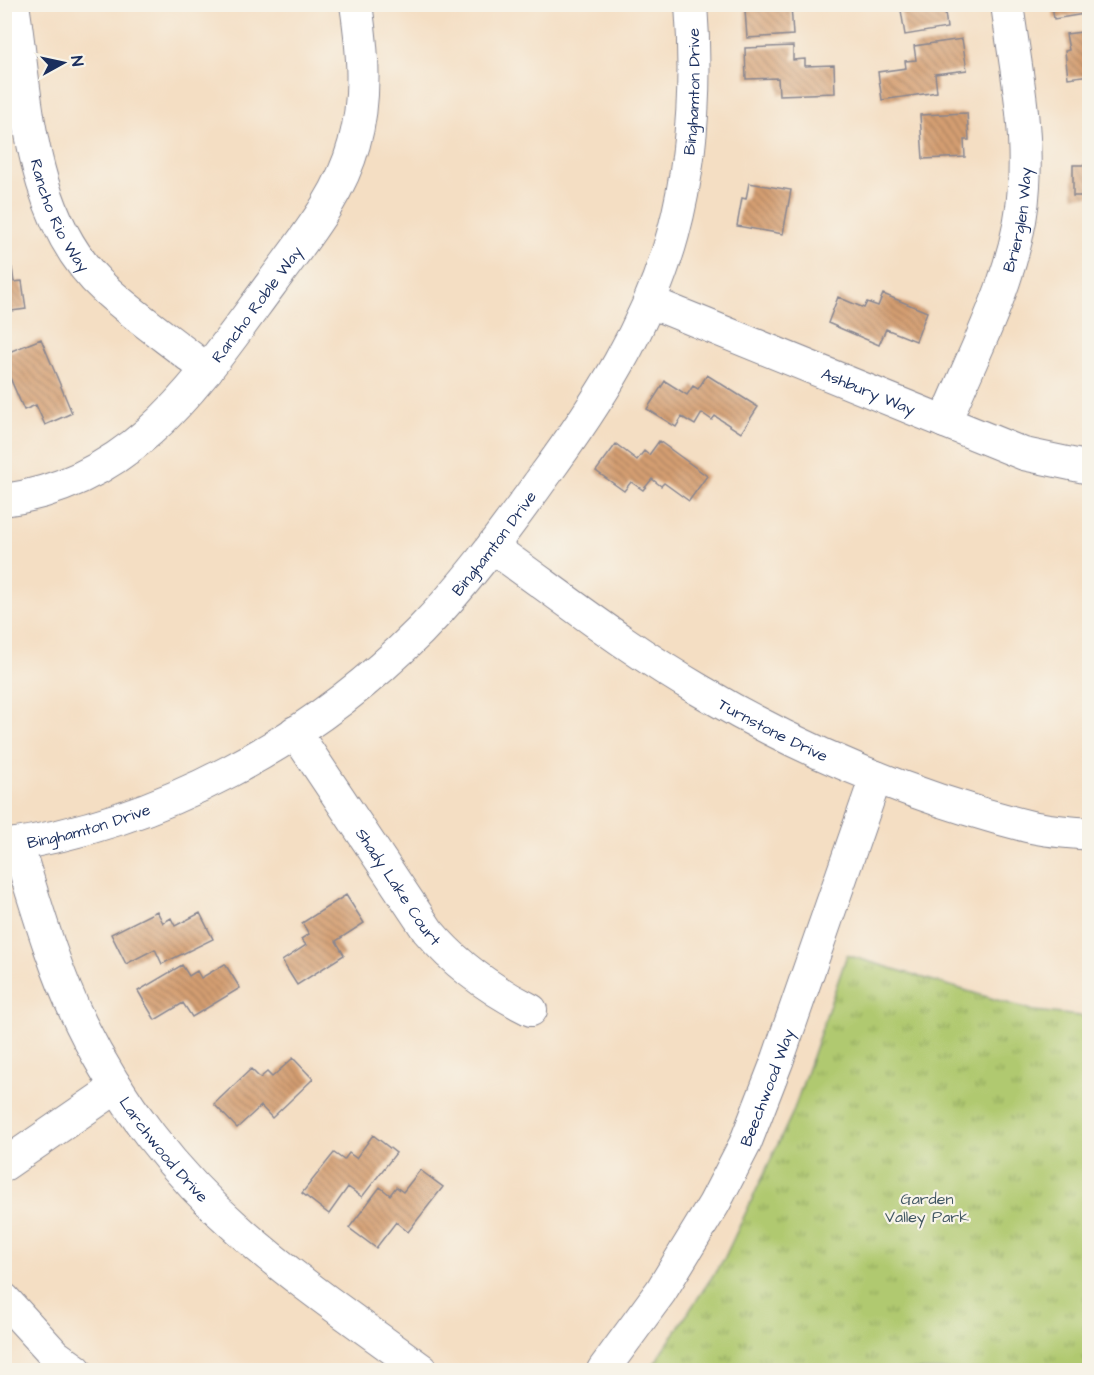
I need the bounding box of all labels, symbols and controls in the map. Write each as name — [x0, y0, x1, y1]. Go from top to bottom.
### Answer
street label: Binghamton Drive — [678, 27, 706, 156]
north arrow — [33, 33, 93, 93]
text: N — [65, 55, 88, 68]
street label: Rancho Rio Way — [25, 157, 94, 278]
street label: Brierglen Way — [998, 167, 1038, 275]
street label: Rancho Roble Way — [207, 242, 309, 367]
street label: Ashbury Way — [818, 363, 919, 422]
street label: Binghamton Drive — [447, 486, 542, 601]
street label: Turnstone Drive — [714, 693, 832, 767]
street label: Binghamton Drive — [25, 798, 154, 854]
street label: Shady Lake Court — [350, 824, 446, 951]
street label: Beechwood Way — [735, 1026, 801, 1150]
street label: Larchwood Drive — [114, 1093, 213, 1208]
park label: Garden Valley Park — [885, 1188, 969, 1229]

